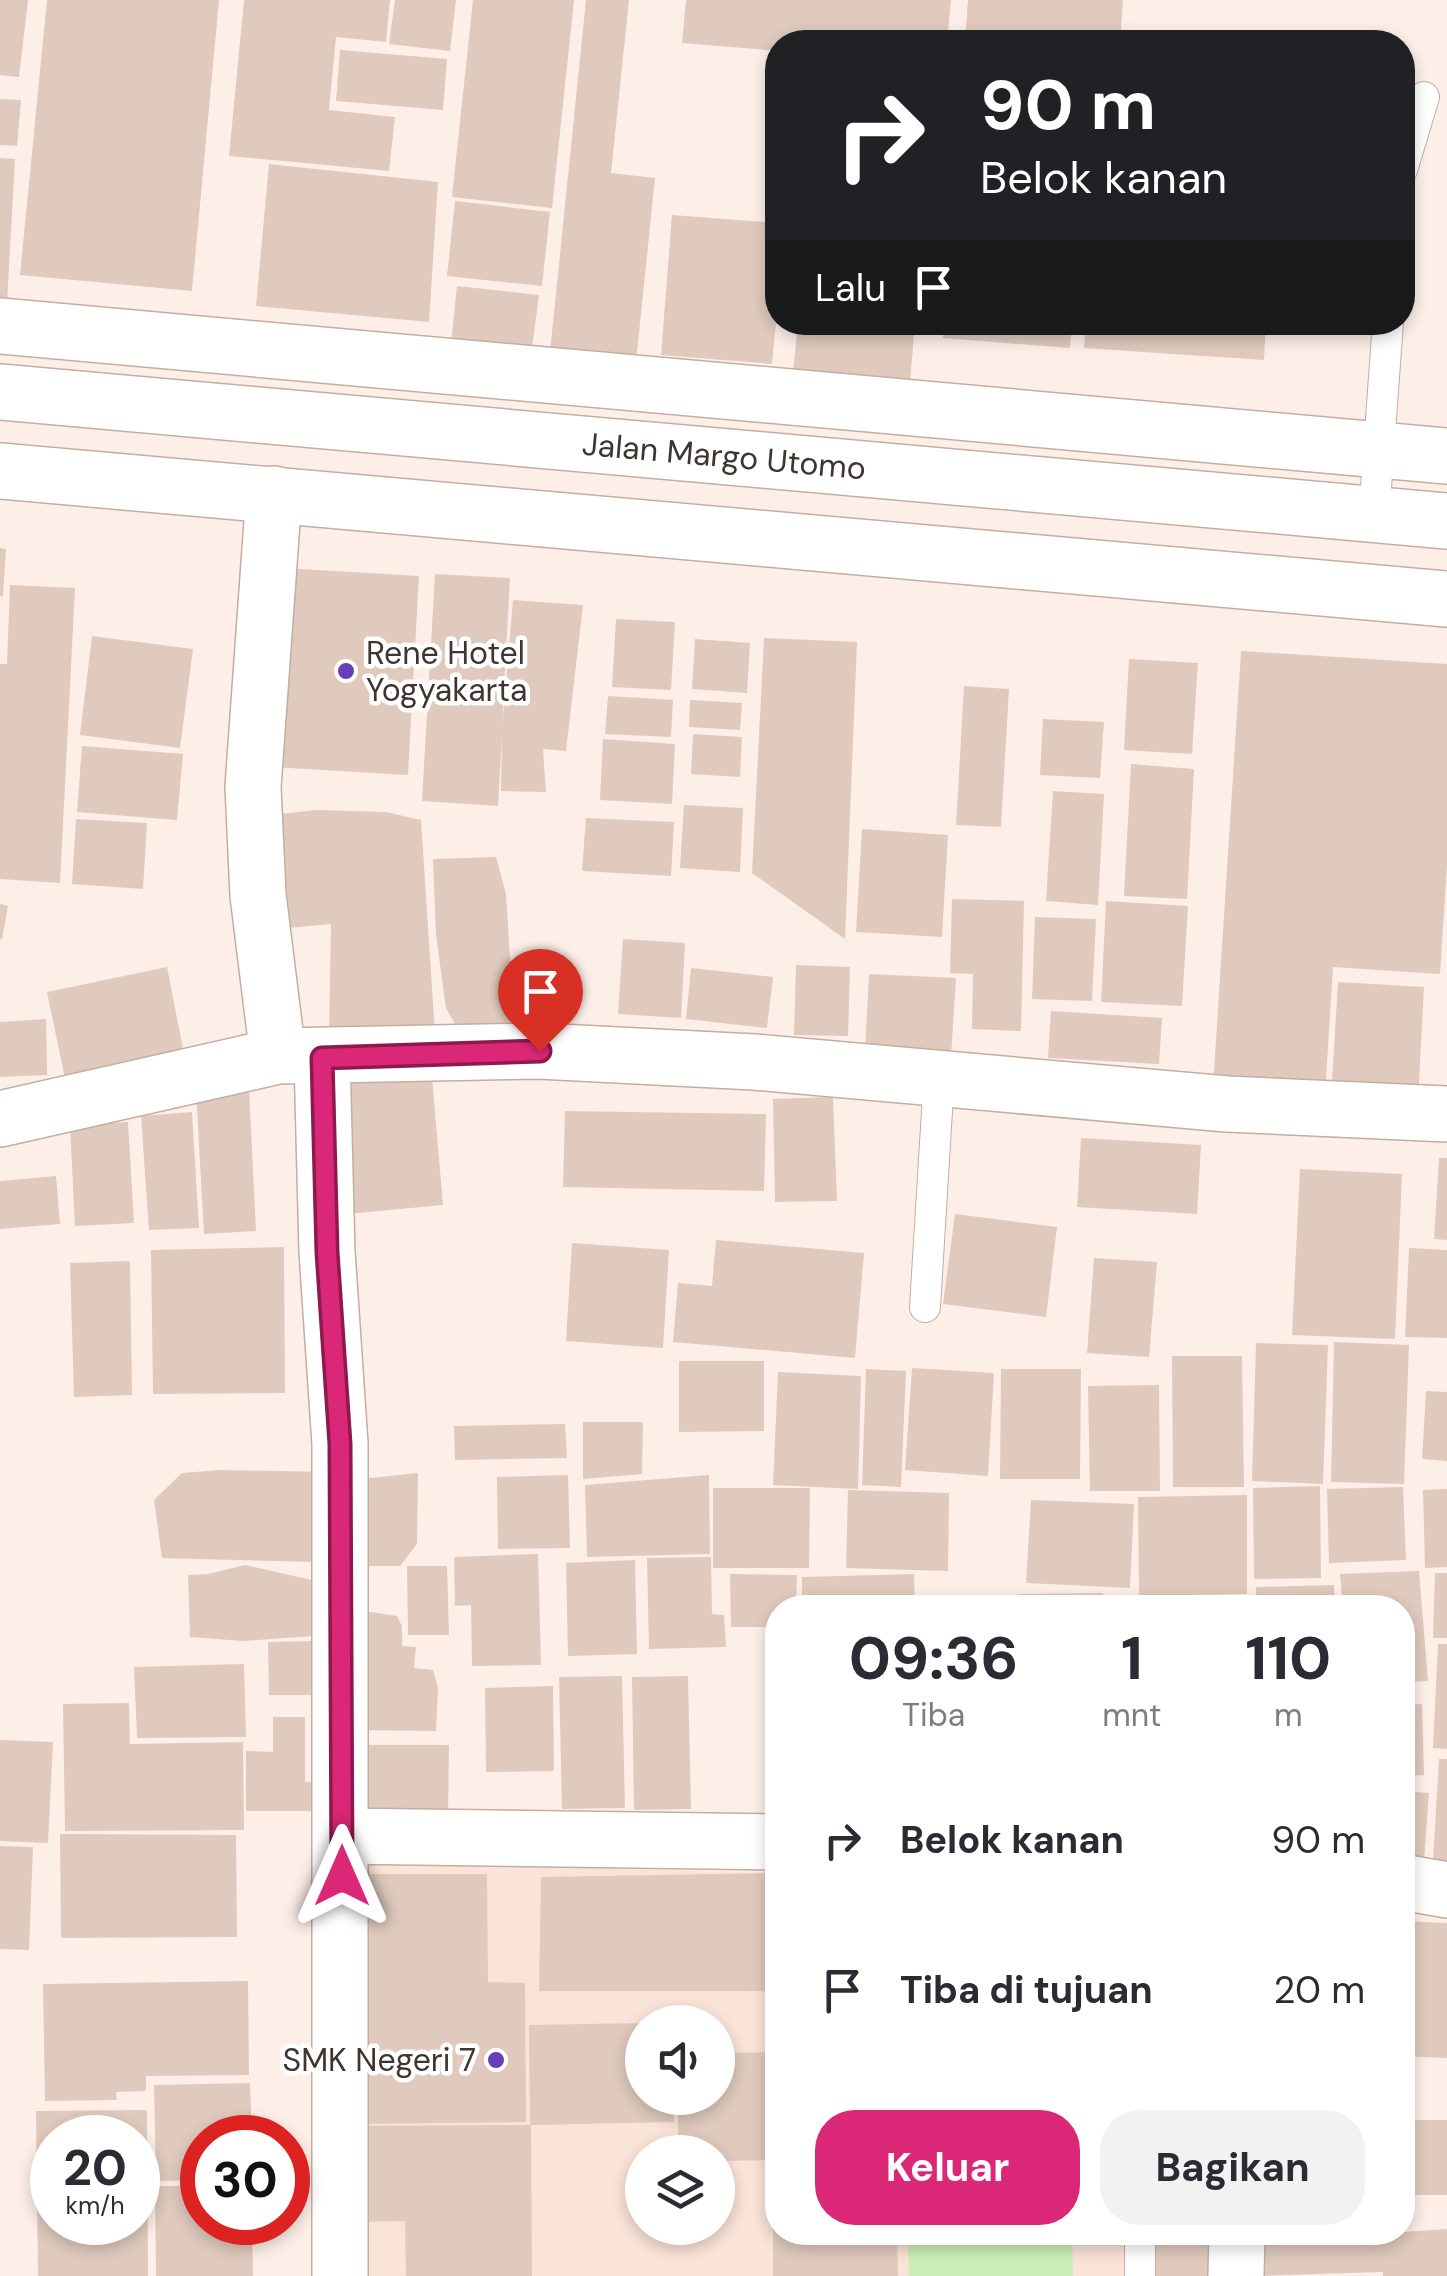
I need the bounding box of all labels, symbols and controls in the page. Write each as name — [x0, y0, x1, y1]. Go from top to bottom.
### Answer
text: 90 m — [980, 60, 1156, 151]
icon: right — [815, 70, 945, 200]
text: Belok kanan — [980, 148, 1227, 207]
icon: arrive — [906, 260, 961, 315]
text: Lalu — [815, 263, 886, 313]
street label: Jalan Margo Utomo — [580, 423, 868, 489]
place label: Rene Hotel Yogyakarta — [366, 632, 527, 711]
marker: Rene Hotel Yogyakarta — [335, 660, 357, 682]
pin — [498, 949, 583, 1052]
icon: arrive — [513, 964, 568, 1019]
text: 09:36 — [849, 1619, 1019, 1698]
text: 1 — [1121, 1619, 1143, 1698]
text: 110 — [1245, 1619, 1331, 1698]
text: Tiba — [902, 1694, 965, 1736]
text: mnt — [1102, 1694, 1162, 1736]
text: m — [1274, 1694, 1303, 1736]
icon: right — [815, 1813, 870, 1868]
text: Belok kanan — [900, 1815, 1124, 1865]
text: 90 m — [1271, 1815, 1365, 1865]
position arrow — [290, 1824, 394, 1928]
icon: arrive — [815, 1963, 870, 2018]
text: Tiba di tujuan — [900, 1965, 1153, 2015]
text: 20 m — [1274, 1965, 1365, 2015]
map controls — [625, 2005, 735, 2245]
button: sound — [625, 2005, 735, 2115]
place label: SMK Negeri 7 — [283, 2039, 476, 2081]
marker: SMK Negeri 7 — [485, 2049, 507, 2071]
button: Keluar — [815, 2110, 1080, 2225]
button: Bagikan — [1100, 2110, 1365, 2225]
speed limit sign: 30 — [180, 2115, 310, 2245]
text: 20 — [63, 2135, 127, 2201]
button: layers — [625, 2135, 735, 2245]
text: km/h — [65, 2189, 125, 2222]

